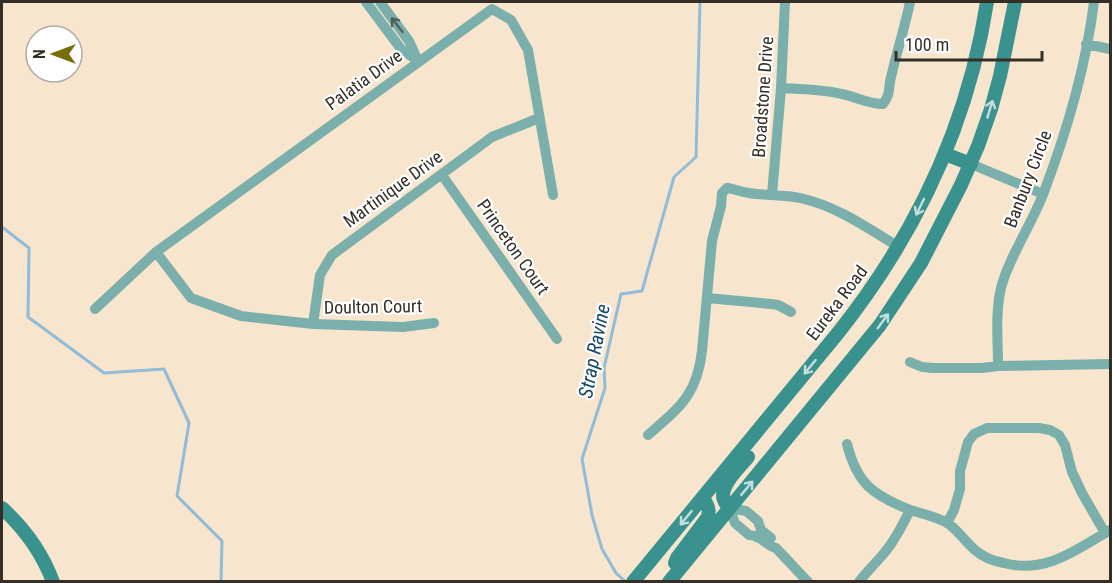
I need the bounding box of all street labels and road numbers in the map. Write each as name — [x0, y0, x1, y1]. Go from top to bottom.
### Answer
street label: Broadstone Drive — [748, 36, 777, 158]
street label: Palatia Drive — [321, 45, 406, 114]
street label: Banbury Circle — [999, 127, 1056, 230]
street label: Martinique Drive — [339, 146, 446, 231]
street label: Princeton Court — [473, 195, 554, 298]
street label: Eureka Road — [802, 261, 872, 344]
street label: Doulton Court — [324, 295, 422, 318]

